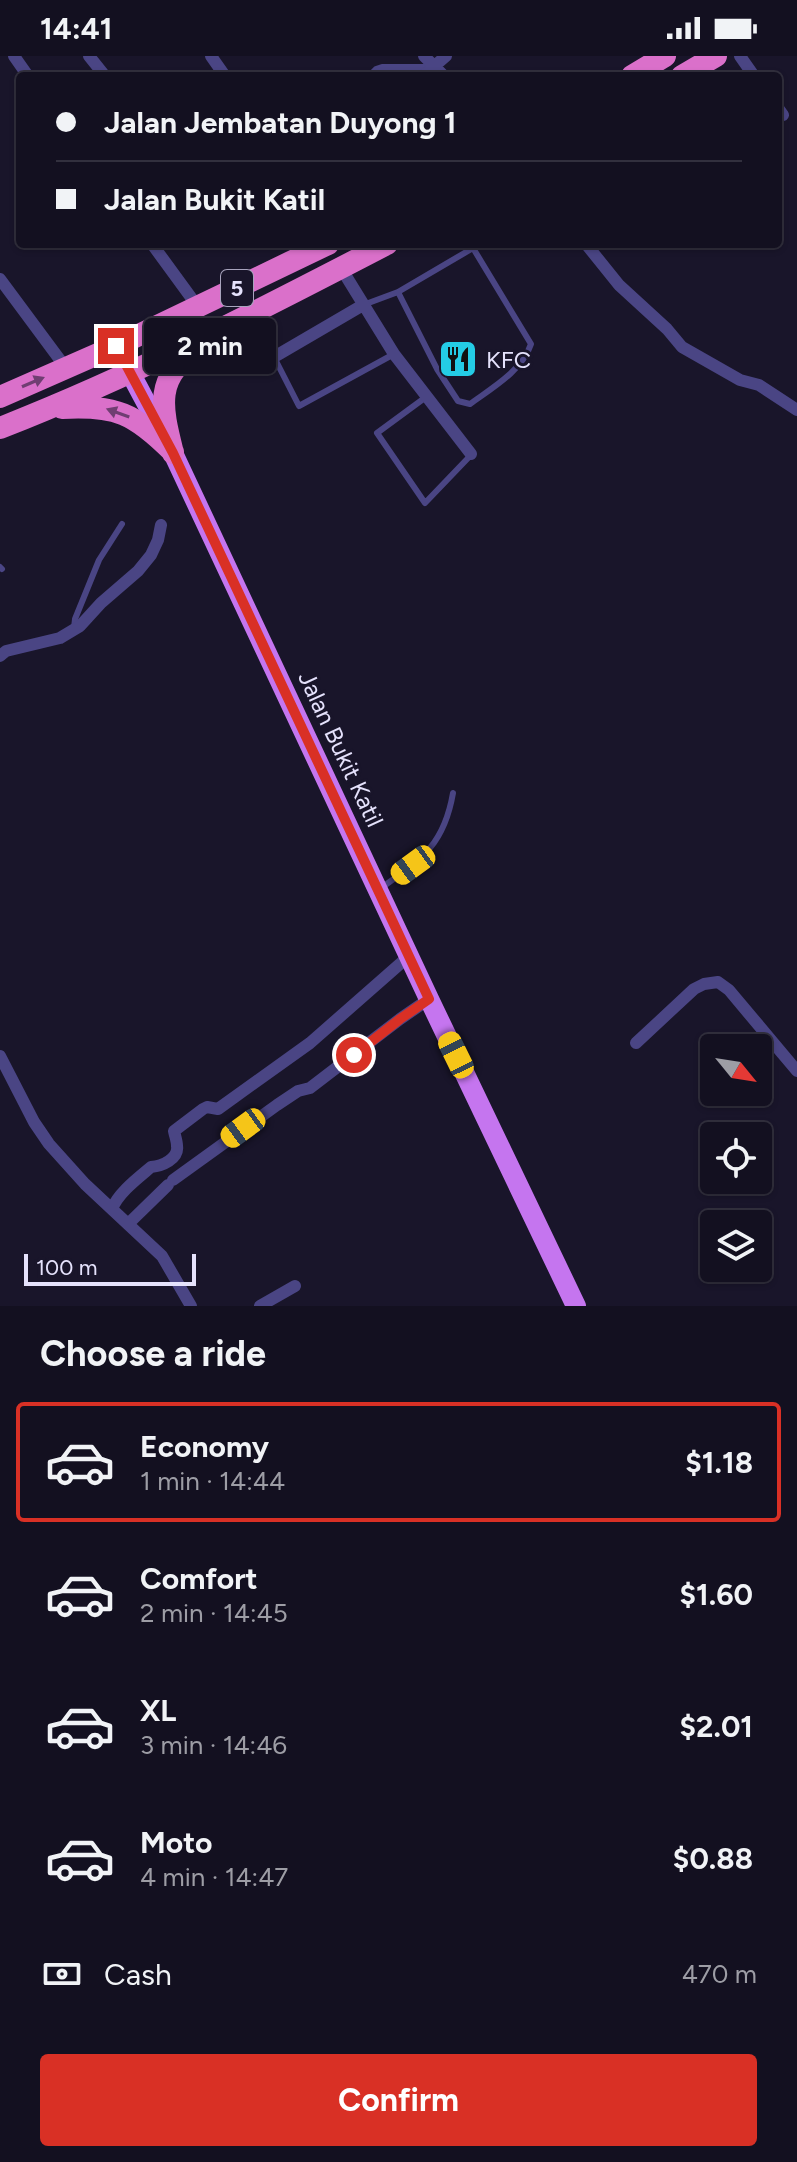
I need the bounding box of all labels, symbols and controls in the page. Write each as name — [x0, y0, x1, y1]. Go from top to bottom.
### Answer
text: 14:41 — [40, 10, 112, 47]
text: Jalan Jembatan Duyong 1 — [104, 104, 456, 141]
text: Jalan Bukit Katil — [104, 181, 325, 218]
road number: 5 — [221, 270, 253, 306]
callout: 2 min — [144, 318, 276, 374]
route end — [98, 328, 134, 364]
text: 2 min — [177, 330, 243, 362]
restaurant icon: KFC — [437, 338, 479, 380]
place label: KFC — [486, 345, 531, 374]
one-way arrow — [21, 376, 45, 389]
one-way arrow — [106, 406, 130, 418]
street label: Jalan Bukit Katil — [292, 667, 390, 831]
car — [387, 841, 439, 889]
car — [435, 1028, 477, 1082]
north arrow — [700, 1034, 772, 1106]
map controls — [700, 1034, 772, 1282]
route start — [336, 1037, 372, 1073]
car — [217, 1104, 269, 1152]
button: locate — [700, 1122, 772, 1194]
button: layers — [700, 1210, 772, 1282]
scale bar — [24, 1250, 196, 1286]
text: 100 m — [36, 1254, 97, 1281]
text: Choose a ride — [40, 1332, 266, 1375]
icon: car — [44, 1426, 116, 1498]
text: Economy — [140, 1428, 269, 1465]
text: $1.18 — [685, 1444, 753, 1481]
text: 1 min · 14:44 — [140, 1465, 285, 1497]
icon: car — [44, 1558, 116, 1630]
text: Comfort — [140, 1560, 258, 1597]
text: $1.60 — [679, 1576, 753, 1613]
text: 2 min · 14:45 — [140, 1597, 288, 1629]
icon: car — [44, 1690, 116, 1762]
text: XL — [140, 1692, 176, 1729]
text: $2.01 — [679, 1708, 753, 1745]
text: 3 min · 14:46 — [140, 1729, 287, 1761]
icon: car — [44, 1822, 116, 1894]
text: Moto — [140, 1824, 212, 1861]
text: $0.88 — [673, 1840, 753, 1877]
text: 4 min · 14:47 — [140, 1861, 288, 1893]
icon: cash — [40, 1952, 84, 1996]
text: Cash — [104, 1956, 172, 1993]
text: 470 m — [682, 1958, 757, 1990]
button: Confirm — [40, 2054, 757, 2146]

